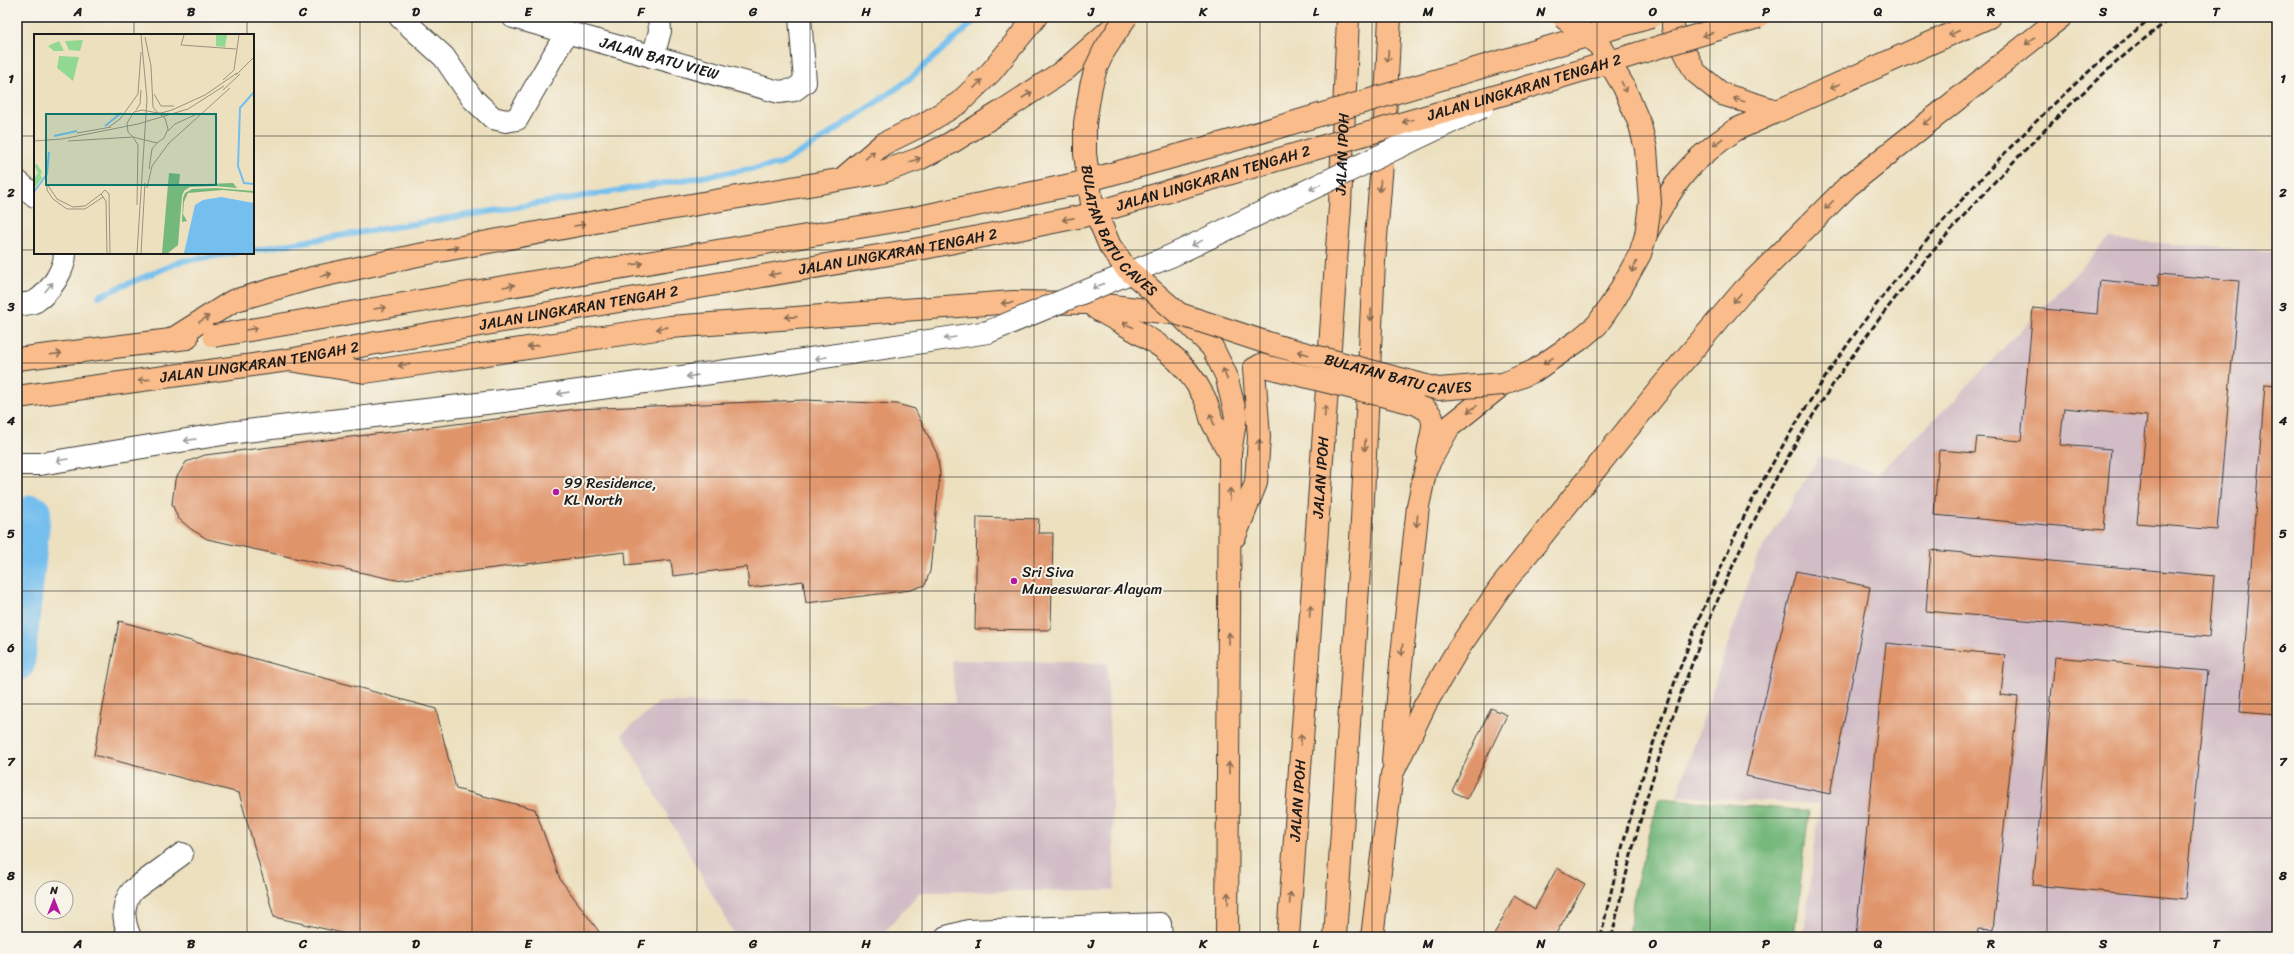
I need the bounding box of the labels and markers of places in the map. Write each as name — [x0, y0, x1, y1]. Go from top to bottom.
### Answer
place label: 99 Residence, KL North — [564, 470, 657, 513]
marker: 99 Residence, KL North — [551, 487, 561, 497]
place label: Sri Siva Muneeswarar Alayam — [1022, 559, 1162, 602]
marker: Sri Siva Muneeswarar Alayam — [1009, 576, 1019, 586]

